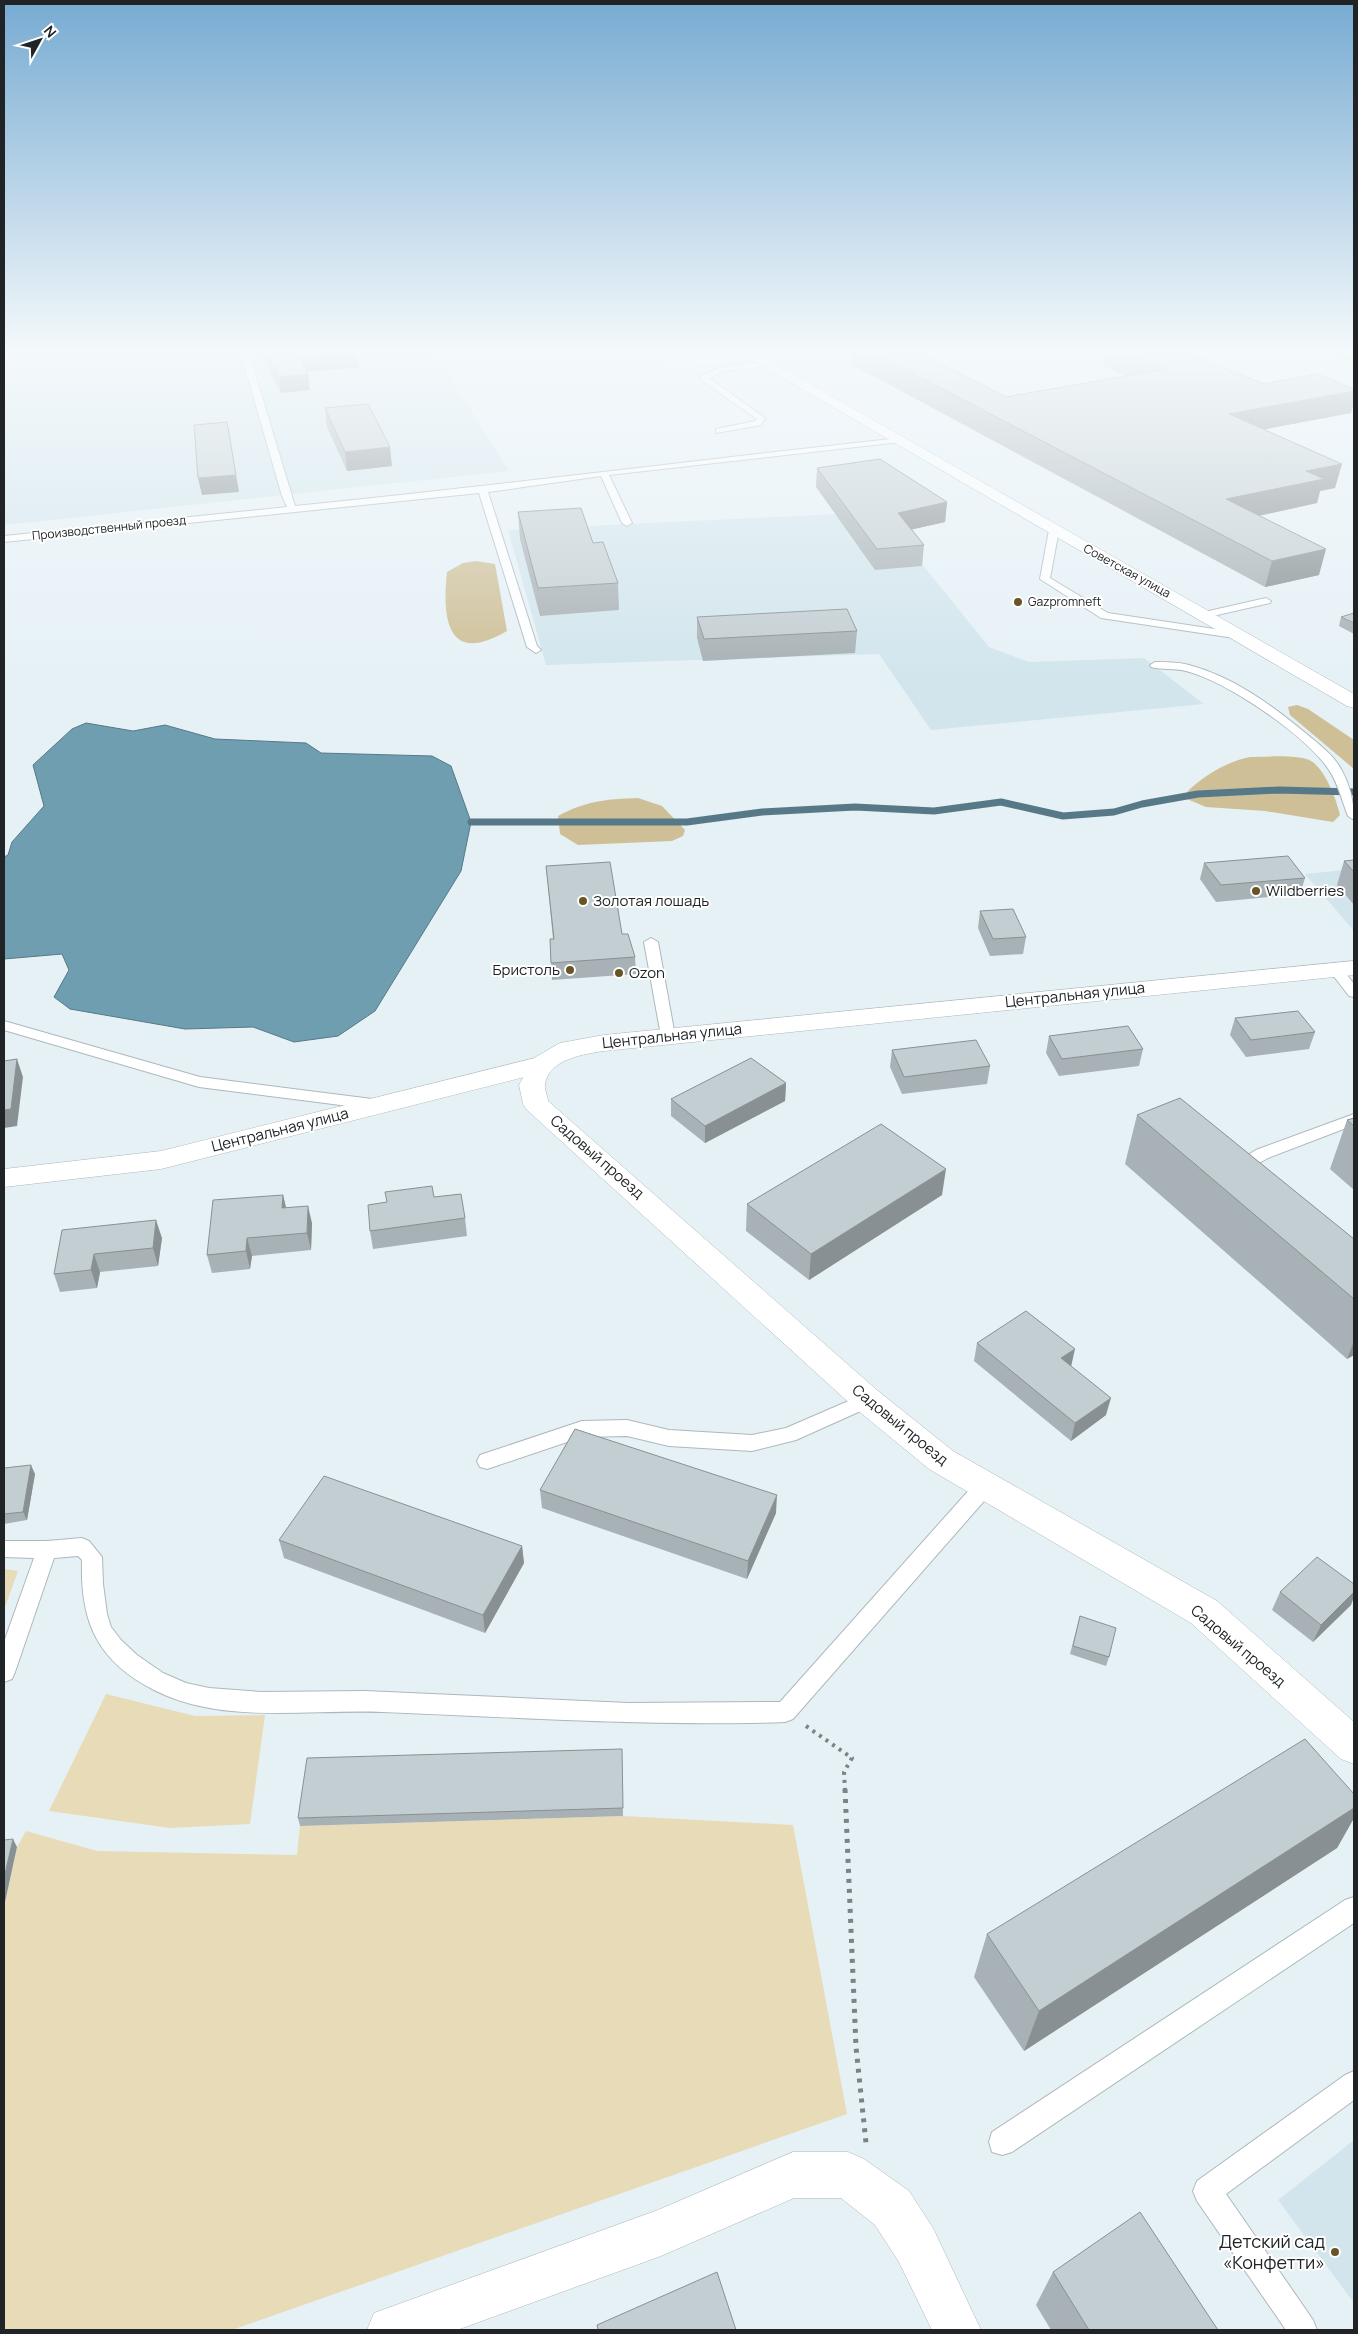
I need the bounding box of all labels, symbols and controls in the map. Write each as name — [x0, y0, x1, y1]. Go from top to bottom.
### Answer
north arrow — [15, 15, 65, 65]
text: N — [40, 21, 61, 41]
street label: Производственный проезд — [31, 511, 187, 544]
street label: Советская улица — [1081, 540, 1174, 602]
place label: Gazpromneft — [1028, 593, 1101, 610]
marker: Gazpromneft — [1012, 596, 1024, 608]
place label: Wildberries — [1266, 880, 1344, 901]
marker: Wildberries — [1250, 885, 1262, 897]
place label: Золотая лошадь — [593, 890, 709, 911]
marker: Золотая лошадь — [577, 895, 589, 907]
place label: Бристоль — [492, 959, 560, 980]
place label: Ozon — [629, 962, 665, 983]
marker: Бристоль — [564, 964, 576, 976]
marker: Ozon — [613, 967, 625, 979]
street label: Центральная улица — [1004, 977, 1146, 1012]
street label: Центральная улица — [601, 1018, 743, 1053]
street label: Центральная улица — [209, 1102, 351, 1157]
street label: Садовый проезд — [546, 1110, 649, 1203]
street label: Садовый проезд — [848, 1379, 953, 1470]
street label: Садовый проезд — [1186, 1600, 1290, 1692]
place label: Детский сад «Конфетти» — [1219, 2229, 1325, 2274]
marker: Детский сад «Конфетти» — [1329, 2246, 1341, 2258]

